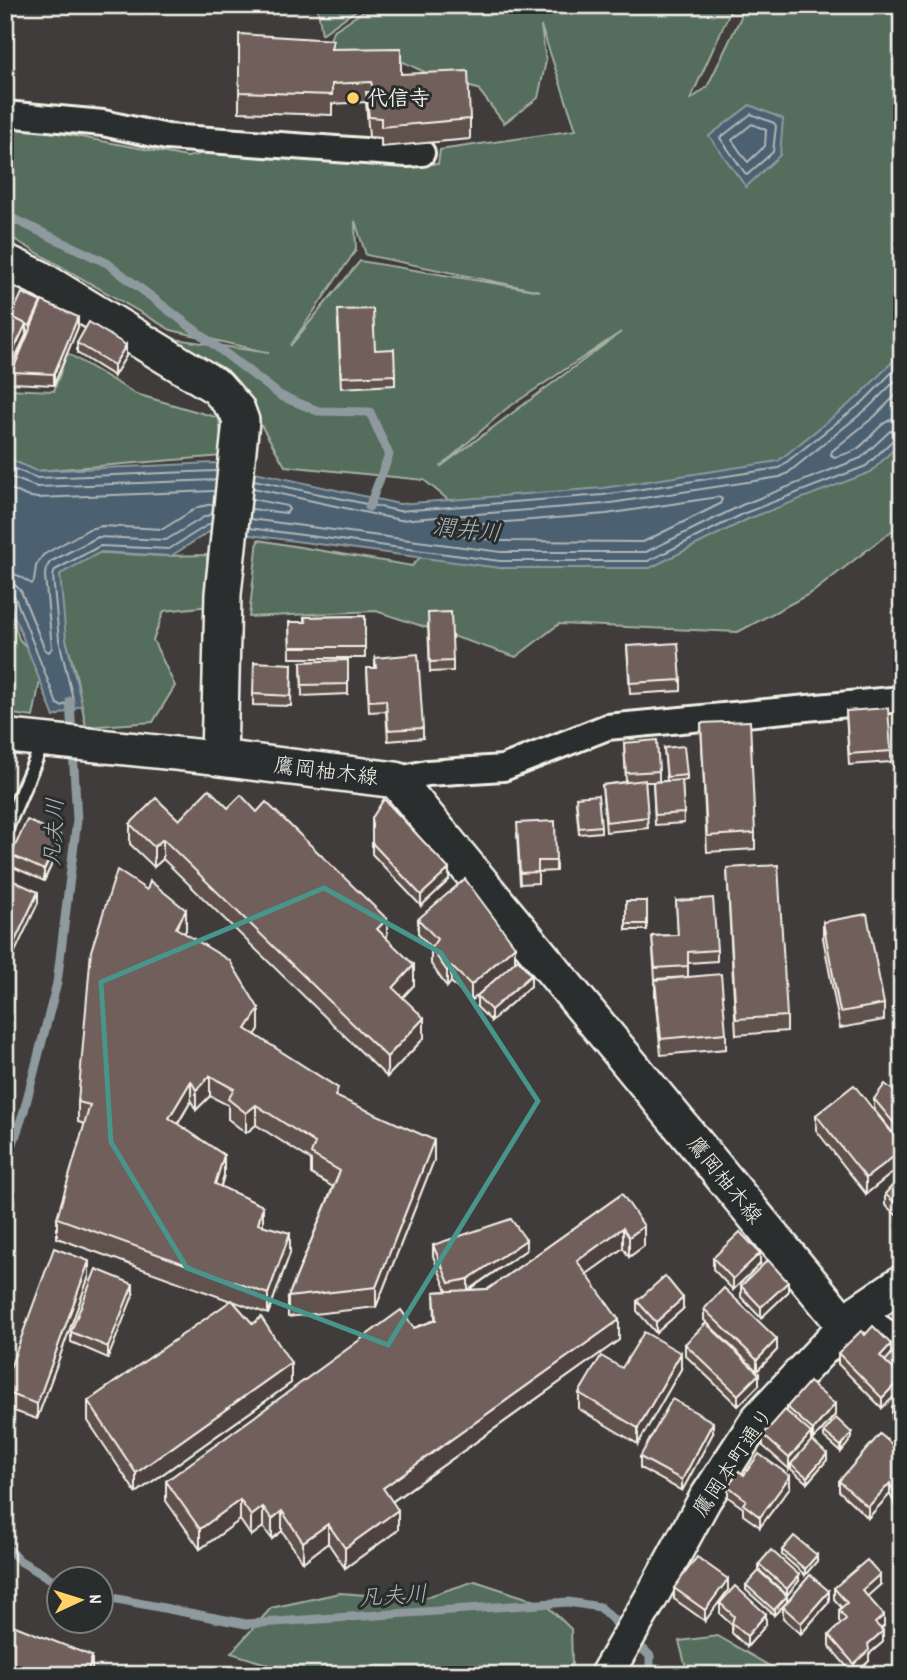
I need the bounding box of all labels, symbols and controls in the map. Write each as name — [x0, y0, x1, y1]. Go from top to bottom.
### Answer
place label: 代信寺 — [367, 86, 430, 116]
marker: 代信寺 — [345, 90, 361, 106]
water label: 潤井川 — [431, 512, 503, 552]
street label: 鷹岡柚木線 — [272, 753, 380, 795]
water label: 凡夫川 — [38, 797, 75, 867]
street label: 鷹岡柚木線 — [678, 1132, 767, 1232]
street label: 鷹岡本町通り — [688, 1403, 783, 1524]
north arrow — [46, 1564, 116, 1634]
water label: 凡夫川 — [358, 1580, 429, 1617]
text: N — [80, 1593, 107, 1605]

